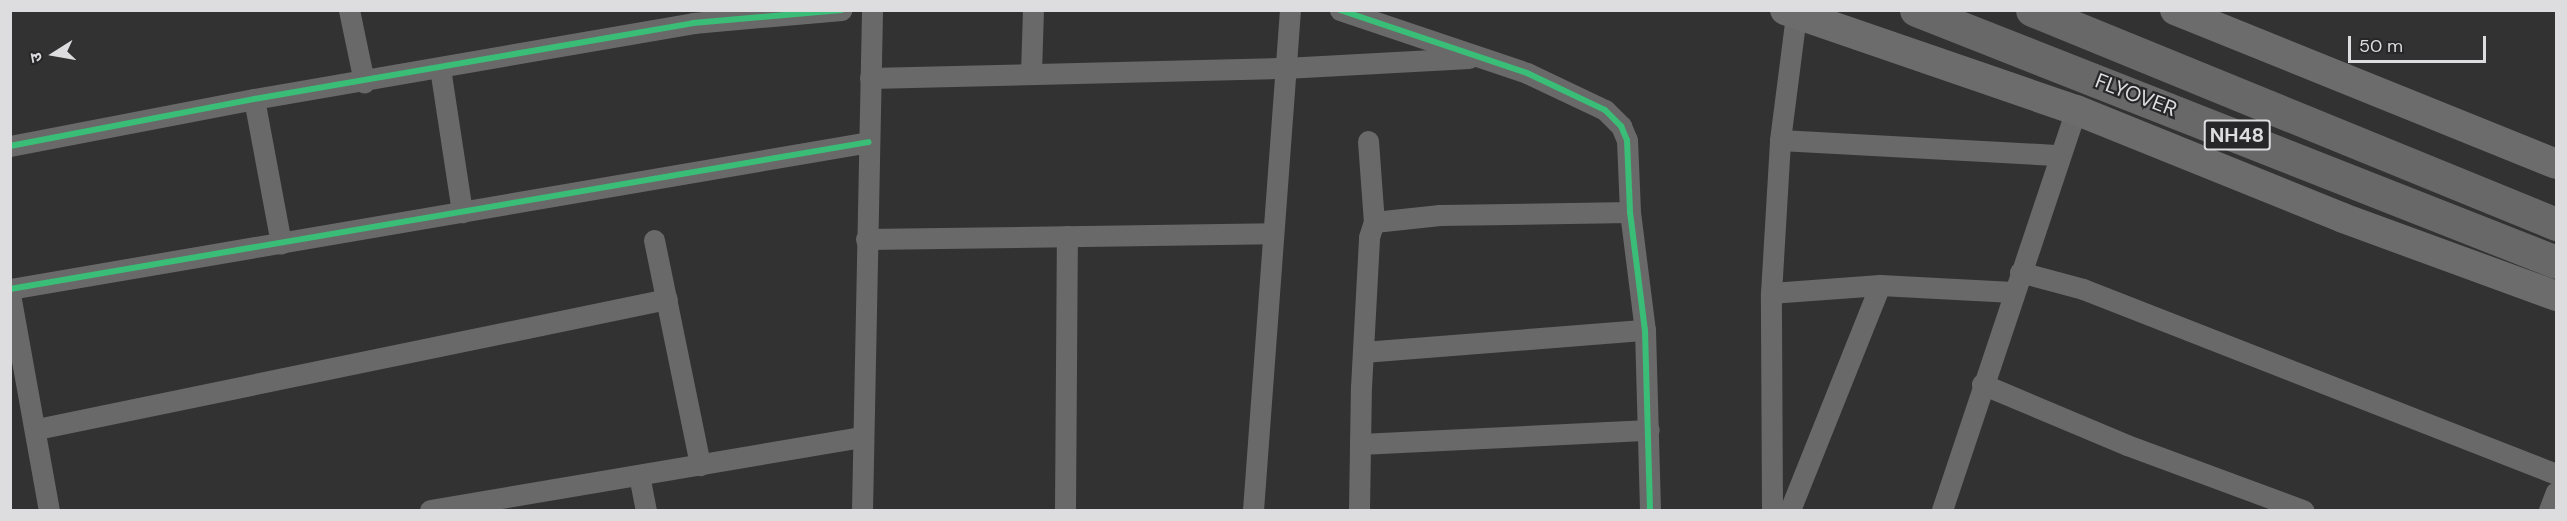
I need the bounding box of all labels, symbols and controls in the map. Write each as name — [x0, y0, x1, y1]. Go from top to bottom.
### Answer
north arrow — [24, 24, 84, 84]
scale bar — [2351, 24, 2489, 62]
text: 50 m — [2359, 34, 2403, 58]
text: उ — [25, 51, 47, 64]
street label: FLYOVER — [2092, 68, 2180, 122]
road number: NH48 — [2202, 118, 2272, 152]

